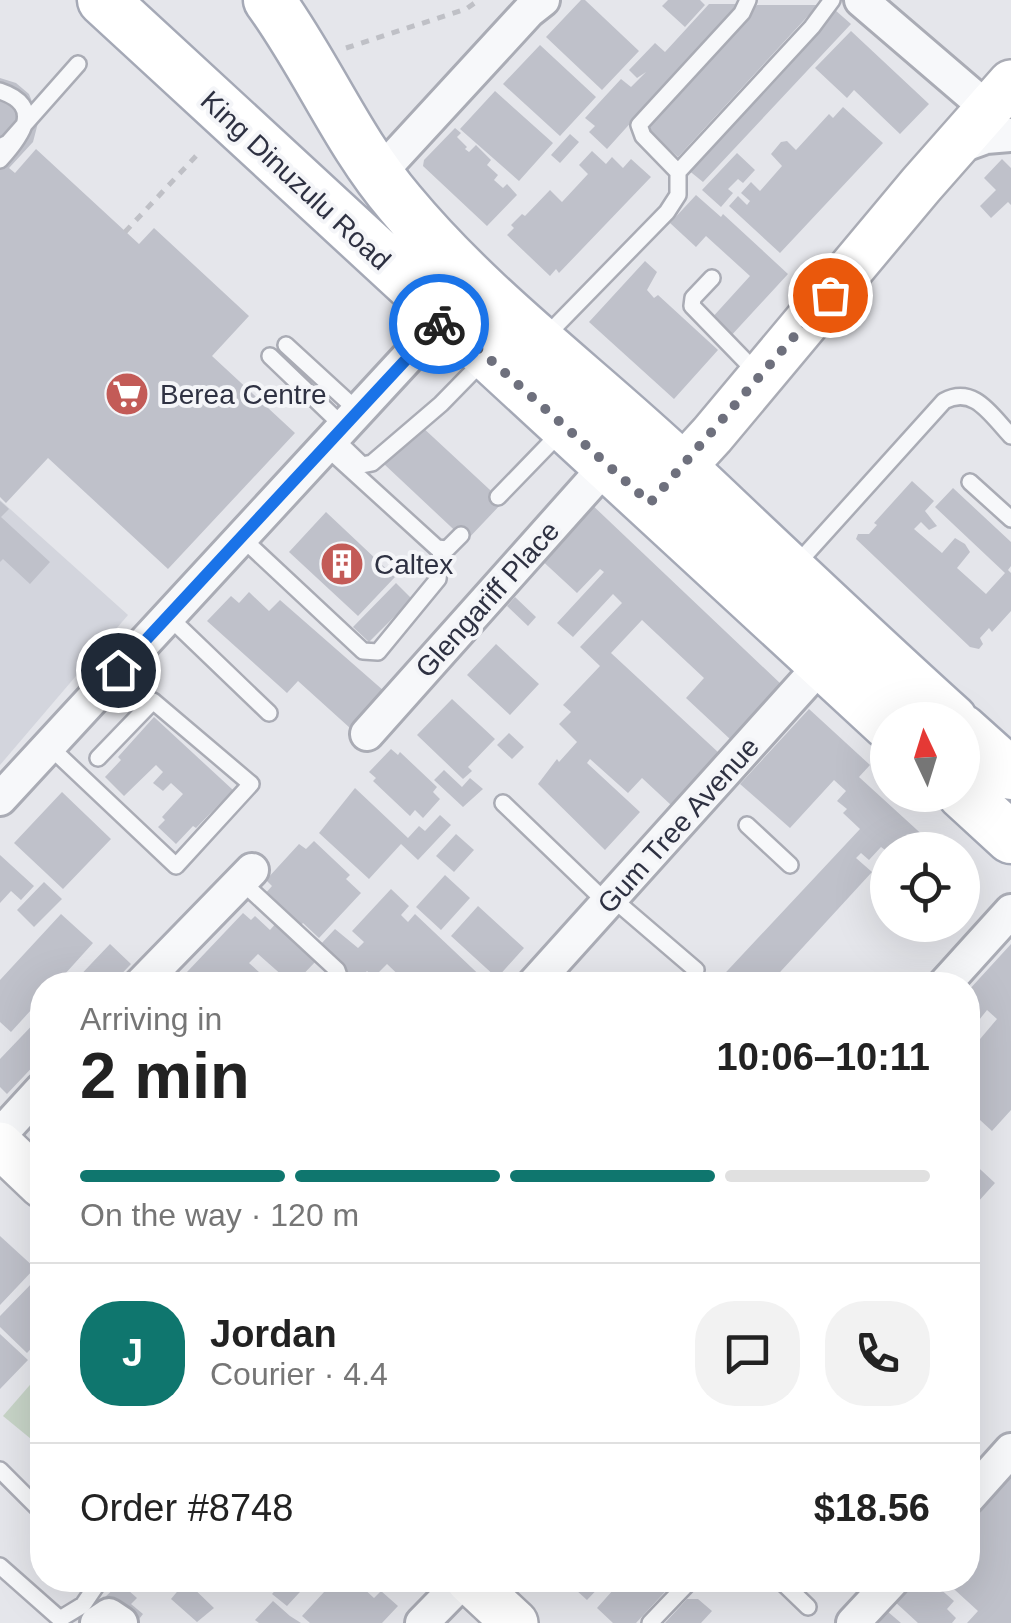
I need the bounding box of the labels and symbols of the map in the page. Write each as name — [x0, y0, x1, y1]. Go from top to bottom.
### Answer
street label: King Dinuzulu Road — [195, 85, 397, 276]
pin — [788, 253, 873, 338]
courier — [389, 274, 489, 374]
supermarket icon: Berea Centre — [104, 371, 150, 417]
place label: Berea Centre — [160, 379, 327, 410]
street label: Glengariff Place — [409, 515, 565, 684]
building icon: Caltex — [319, 541, 365, 587]
place label: Caltex — [374, 549, 453, 580]
pin — [76, 628, 161, 713]
north arrow — [870, 702, 980, 812]
street label: Gum Tree Avenue — [592, 731, 765, 919]

